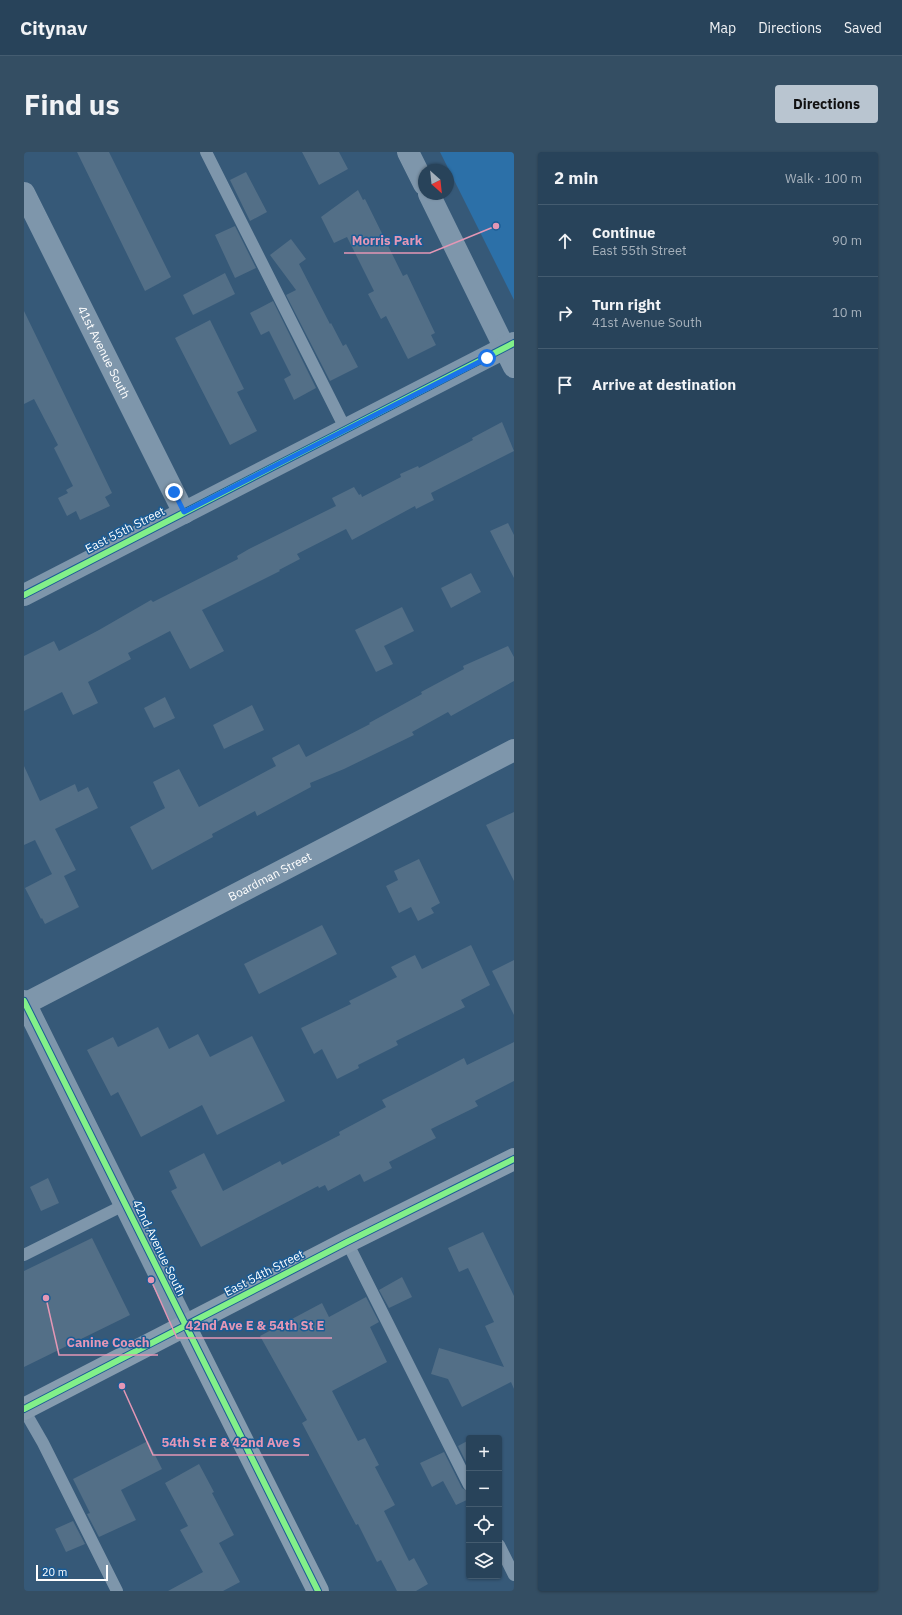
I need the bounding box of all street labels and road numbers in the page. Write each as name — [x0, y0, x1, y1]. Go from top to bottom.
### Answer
street label: 41st Avenue South — [75, 303, 134, 401]
street label: East 55th Street — [82, 503, 167, 556]
street label: Boardman Street — [225, 849, 314, 904]
street label: 42nd Avenue South — [130, 1197, 189, 1298]
street label: East 54th Street — [221, 1246, 306, 1299]

